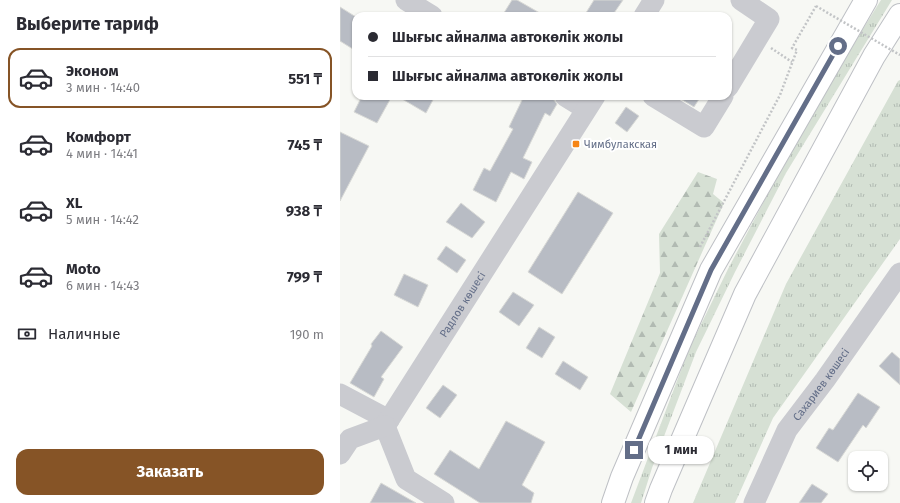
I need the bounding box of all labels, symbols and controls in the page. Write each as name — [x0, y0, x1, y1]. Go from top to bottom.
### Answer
text: Выберите тариф — [16, 13, 159, 35]
text: Шығыс айналма автокөлік жолы — [392, 28, 623, 46]
route start — [829, 37, 847, 55]
icon: car — [18, 60, 54, 96]
text: Эконом — [66, 62, 119, 80]
text: Шығыс айналма автокөлік жолы — [392, 67, 623, 85]
text: 551 ₸ — [288, 70, 322, 88]
text: 3 мин · 14:40 — [66, 80, 140, 95]
icon: car — [18, 126, 54, 162]
text: Комфорт — [66, 128, 131, 146]
text: 745 ₸ — [287, 136, 322, 154]
place label: Чимбулакская — [584, 138, 657, 151]
marker: Чимбулакская — [571, 139, 581, 149]
text: 4 мин · 14:41 — [66, 146, 138, 161]
icon: car — [18, 192, 54, 228]
text: XL — [66, 194, 82, 212]
text: 938 ₸ — [286, 202, 322, 220]
text: 5 мин · 14:42 — [66, 212, 139, 227]
icon: car — [18, 258, 54, 294]
text: Moto — [66, 260, 101, 278]
text: 799 ₸ — [287, 268, 322, 286]
street label: Радлов көшесі — [437, 270, 488, 340]
text: 6 мин · 14:43 — [66, 278, 139, 293]
icon: cash — [16, 323, 38, 345]
text: Наличные — [48, 325, 120, 343]
text: 190 m — [290, 327, 324, 342]
street label: Сахариев көшесі — [790, 346, 852, 423]
callout: 1 мин — [648, 436, 714, 464]
route end — [625, 441, 643, 459]
text: 1 мин — [664, 442, 698, 457]
button: Заказать — [16, 449, 324, 495]
map controls — [848, 451, 888, 491]
button: locate — [848, 451, 888, 491]

